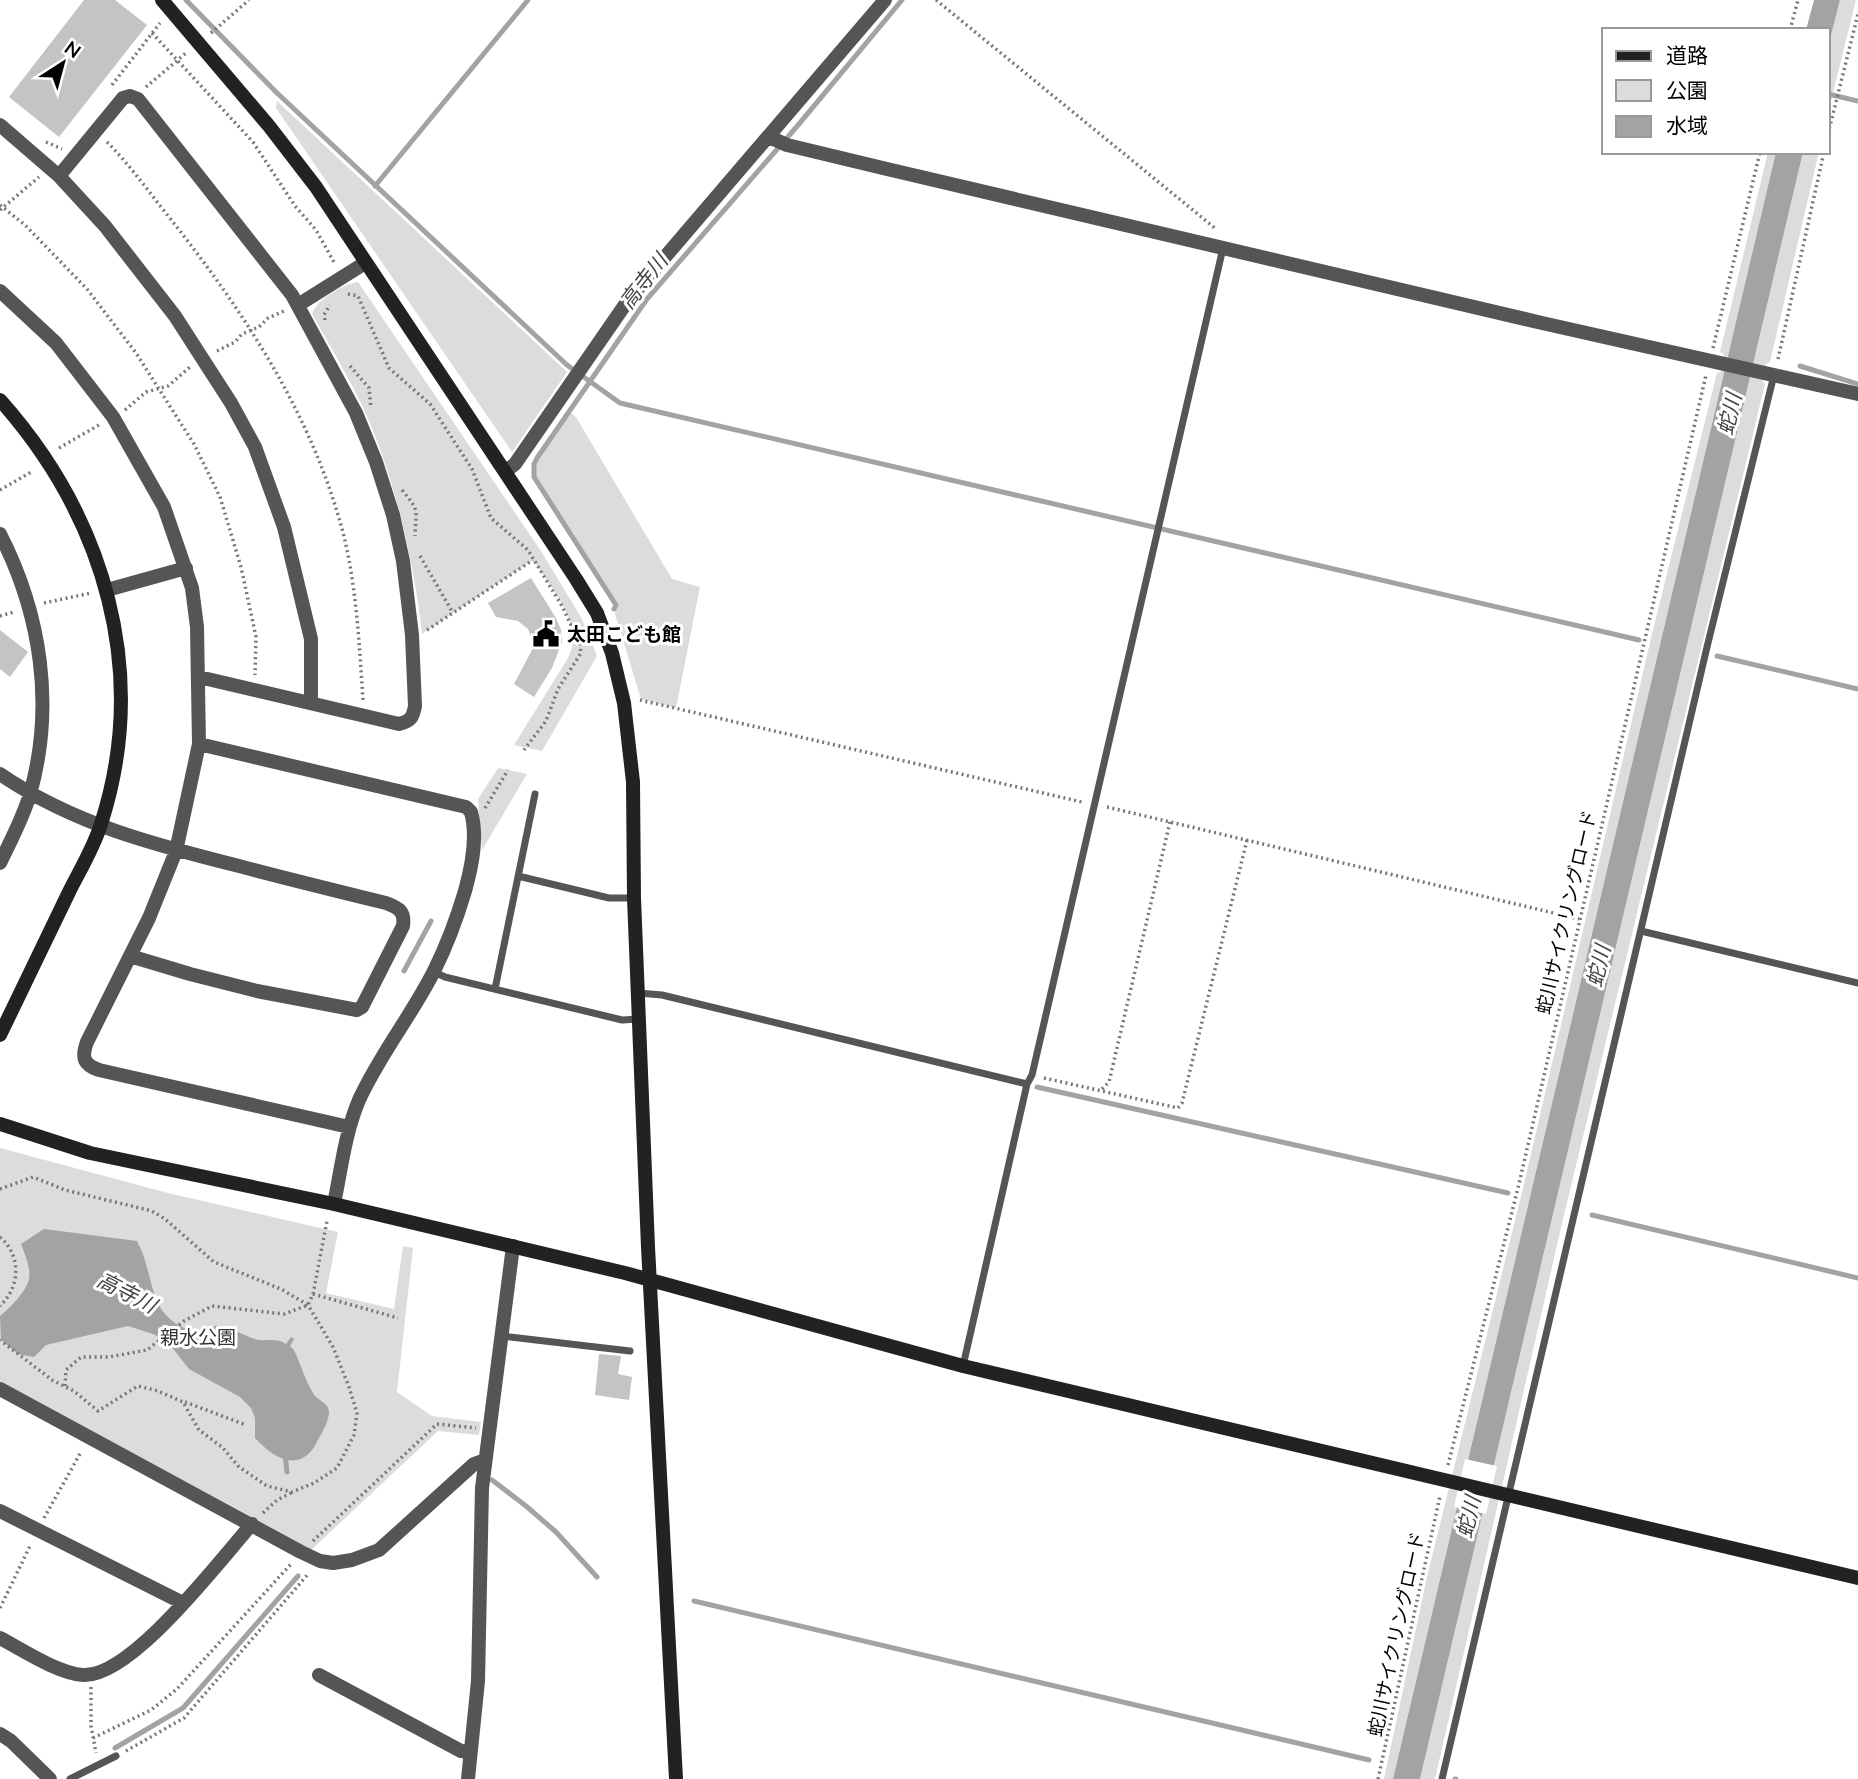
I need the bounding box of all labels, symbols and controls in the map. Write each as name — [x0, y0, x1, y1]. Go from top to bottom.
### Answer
north arrow — [28, 28, 98, 98]
legend — [1602, 28, 1830, 154]
text: N — [60, 35, 86, 63]
text: 道路 — [1666, 42, 1708, 68]
text: 公園 — [1666, 77, 1708, 103]
text: 水域 — [1666, 112, 1708, 138]
water label: 高寺川 — [613, 247, 674, 314]
water label: 蛇川 — [1712, 389, 1747, 437]
public building icon: 太田こども館 — [531, 619, 561, 649]
place label: 太田こども館 — [567, 622, 681, 646]
street label: 蛇川サイクリングロード — [1531, 808, 1601, 1016]
water label: 蛇川 — [1581, 943, 1615, 989]
water label: 高寺川 — [93, 1266, 163, 1319]
park label: 親水公園 — [160, 1325, 236, 1349]
water label: 蛇川 — [1451, 1492, 1486, 1540]
street label: 蛇川サイクリングロード — [1363, 1529, 1429, 1739]

